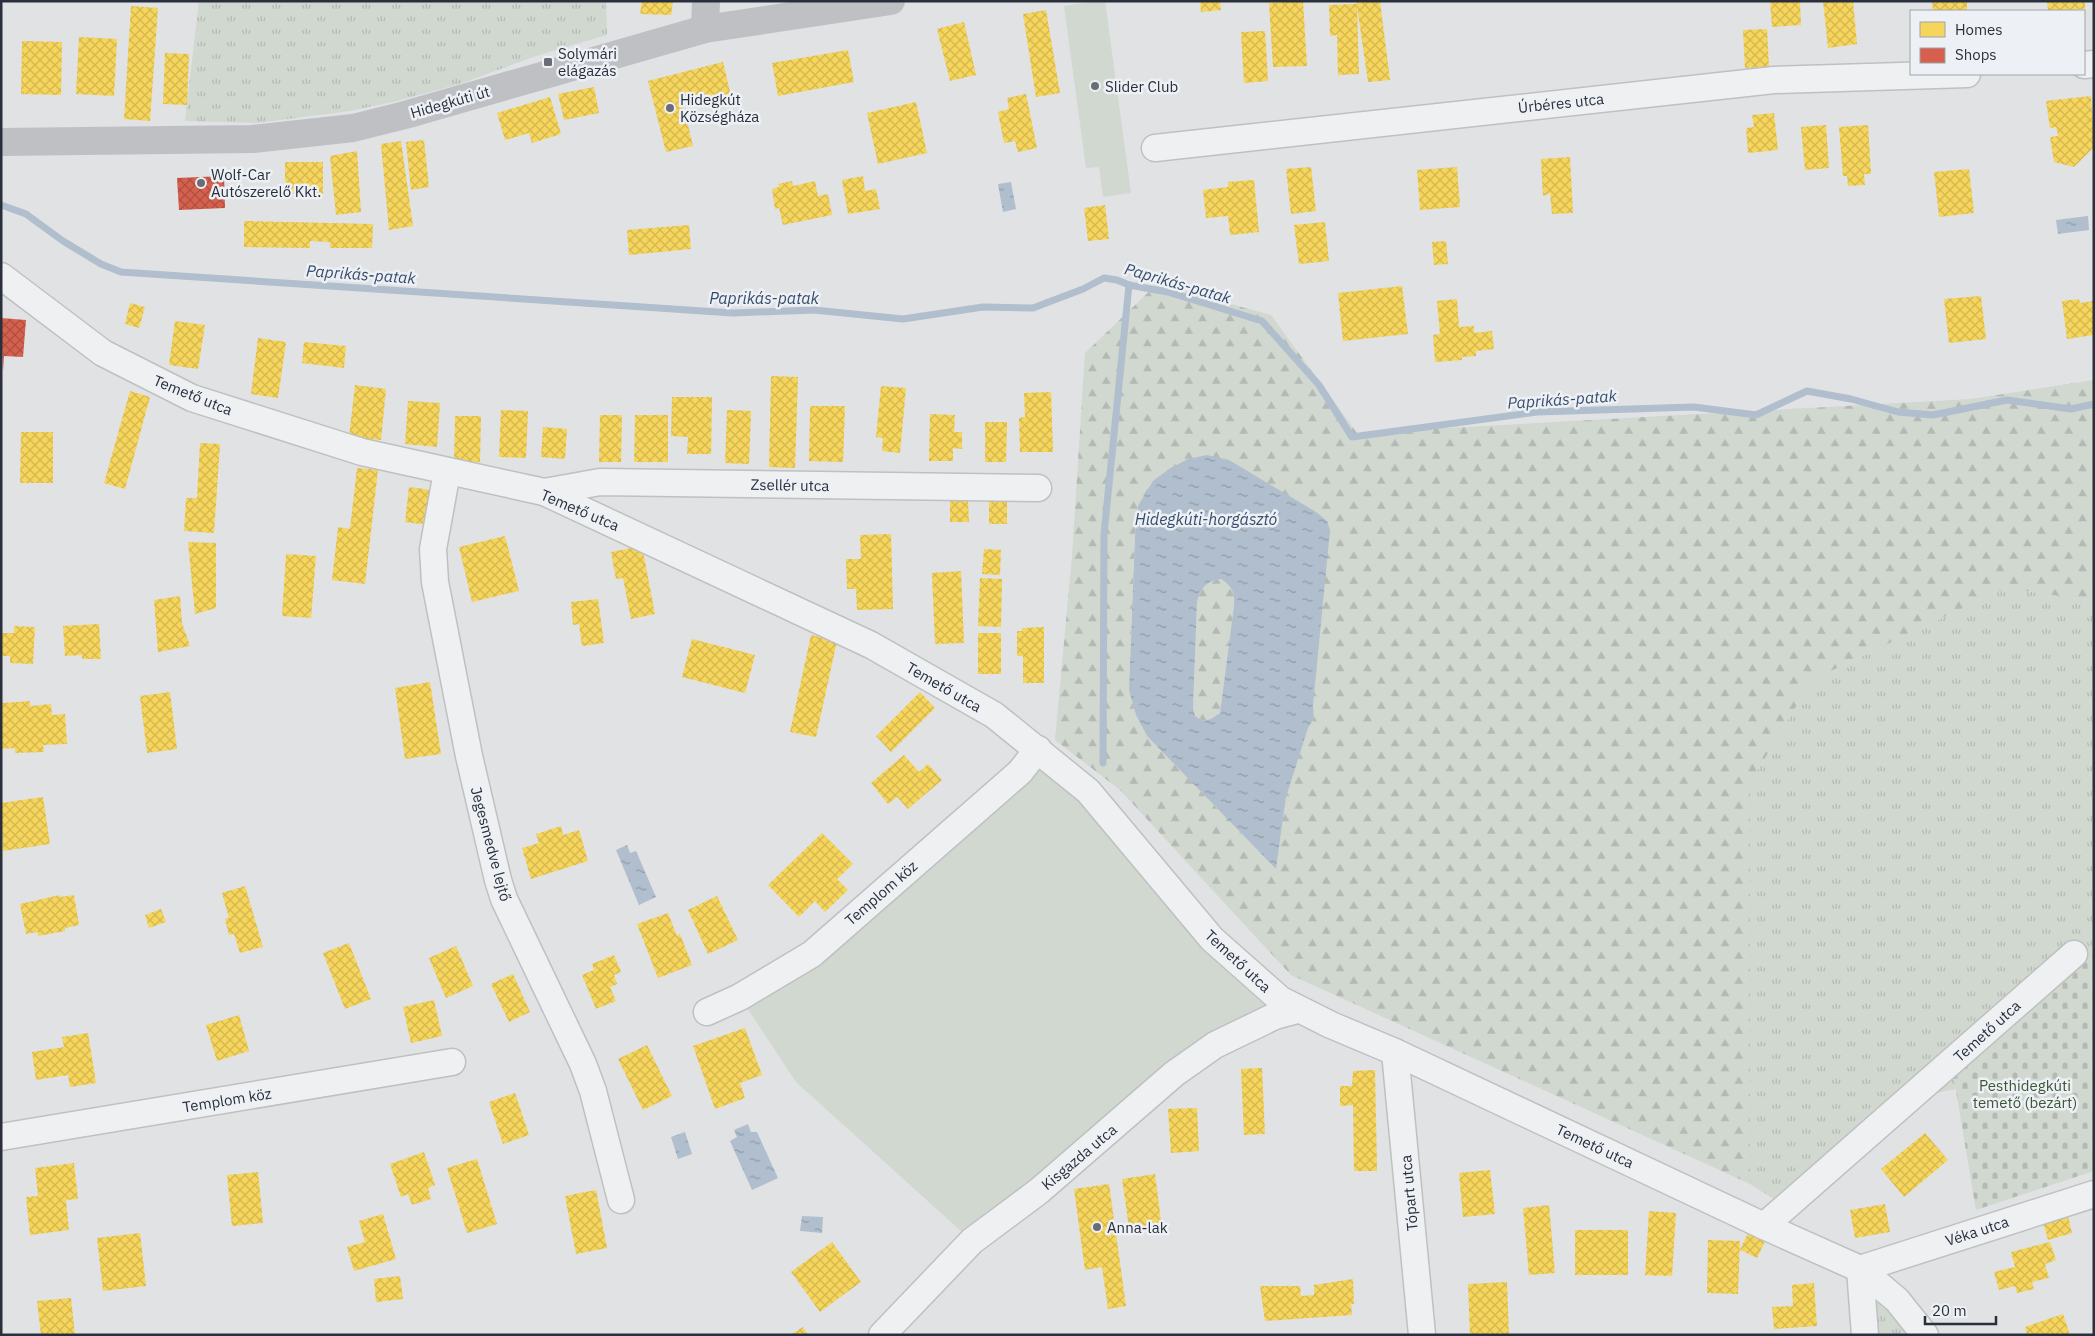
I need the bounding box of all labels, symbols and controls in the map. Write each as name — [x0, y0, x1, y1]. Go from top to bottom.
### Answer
legend — [1910, 10, 2085, 75]
text: Homes — [1955, 20, 2003, 39]
place label: Solymári elágazás — [558, 44, 617, 80]
text: Shops — [1955, 45, 1997, 64]
marker: Solymári elágazás — [542, 56, 554, 68]
place label: Slider Club — [1105, 77, 1178, 96]
marker: Slider Club — [1089, 80, 1101, 92]
street label: Hidegkúti út — [408, 82, 492, 122]
street label: Úrbéres utca — [1517, 89, 1605, 117]
place label: Hidegkút Községháza — [680, 90, 759, 126]
marker: Hidegkút Községháza — [664, 102, 676, 114]
place label: Wolf-Car Autószerelő Kkt. — [211, 165, 321, 201]
marker: Wolf-Car Autószerelő Kkt. — [195, 177, 207, 189]
water label: Paprikás-patak — [1123, 258, 1234, 308]
water label: Paprikás-patak — [306, 260, 417, 288]
water label: Paprikás-patak — [709, 288, 820, 308]
street label: Temető utca — [151, 371, 235, 419]
water label: Paprikás-patak — [1507, 385, 1618, 413]
street label: Zsellér utca — [750, 475, 830, 495]
street label: Temető utca — [538, 485, 622, 535]
water label: Hidegkúti-horgásztó — [1135, 509, 1278, 529]
street label: Temető utca — [903, 658, 985, 716]
street label: Jegesmedve lejtő — [467, 785, 515, 903]
street label: Templom köz — [841, 856, 921, 930]
street label: Temető utca — [1201, 926, 1275, 996]
street label: Temető utca — [1950, 996, 2024, 1066]
park label: Pesthidegkúti temető (bezárt) — [1973, 1076, 2077, 1112]
street label: Templom köz — [181, 1084, 273, 1116]
street label: Kisgazda utca — [1037, 1120, 1121, 1194]
street label: Temető utca — [1553, 1120, 1637, 1172]
street label: Tópart utca — [1396, 1154, 1422, 1232]
street label: Véka utca — [1943, 1212, 2011, 1250]
place label: Anna-lak — [1107, 1218, 1168, 1237]
marker: Anna-lak — [1091, 1221, 1103, 1233]
scale bar — [1925, 1294, 1996, 1326]
text: 20 m — [1932, 1301, 1967, 1320]

